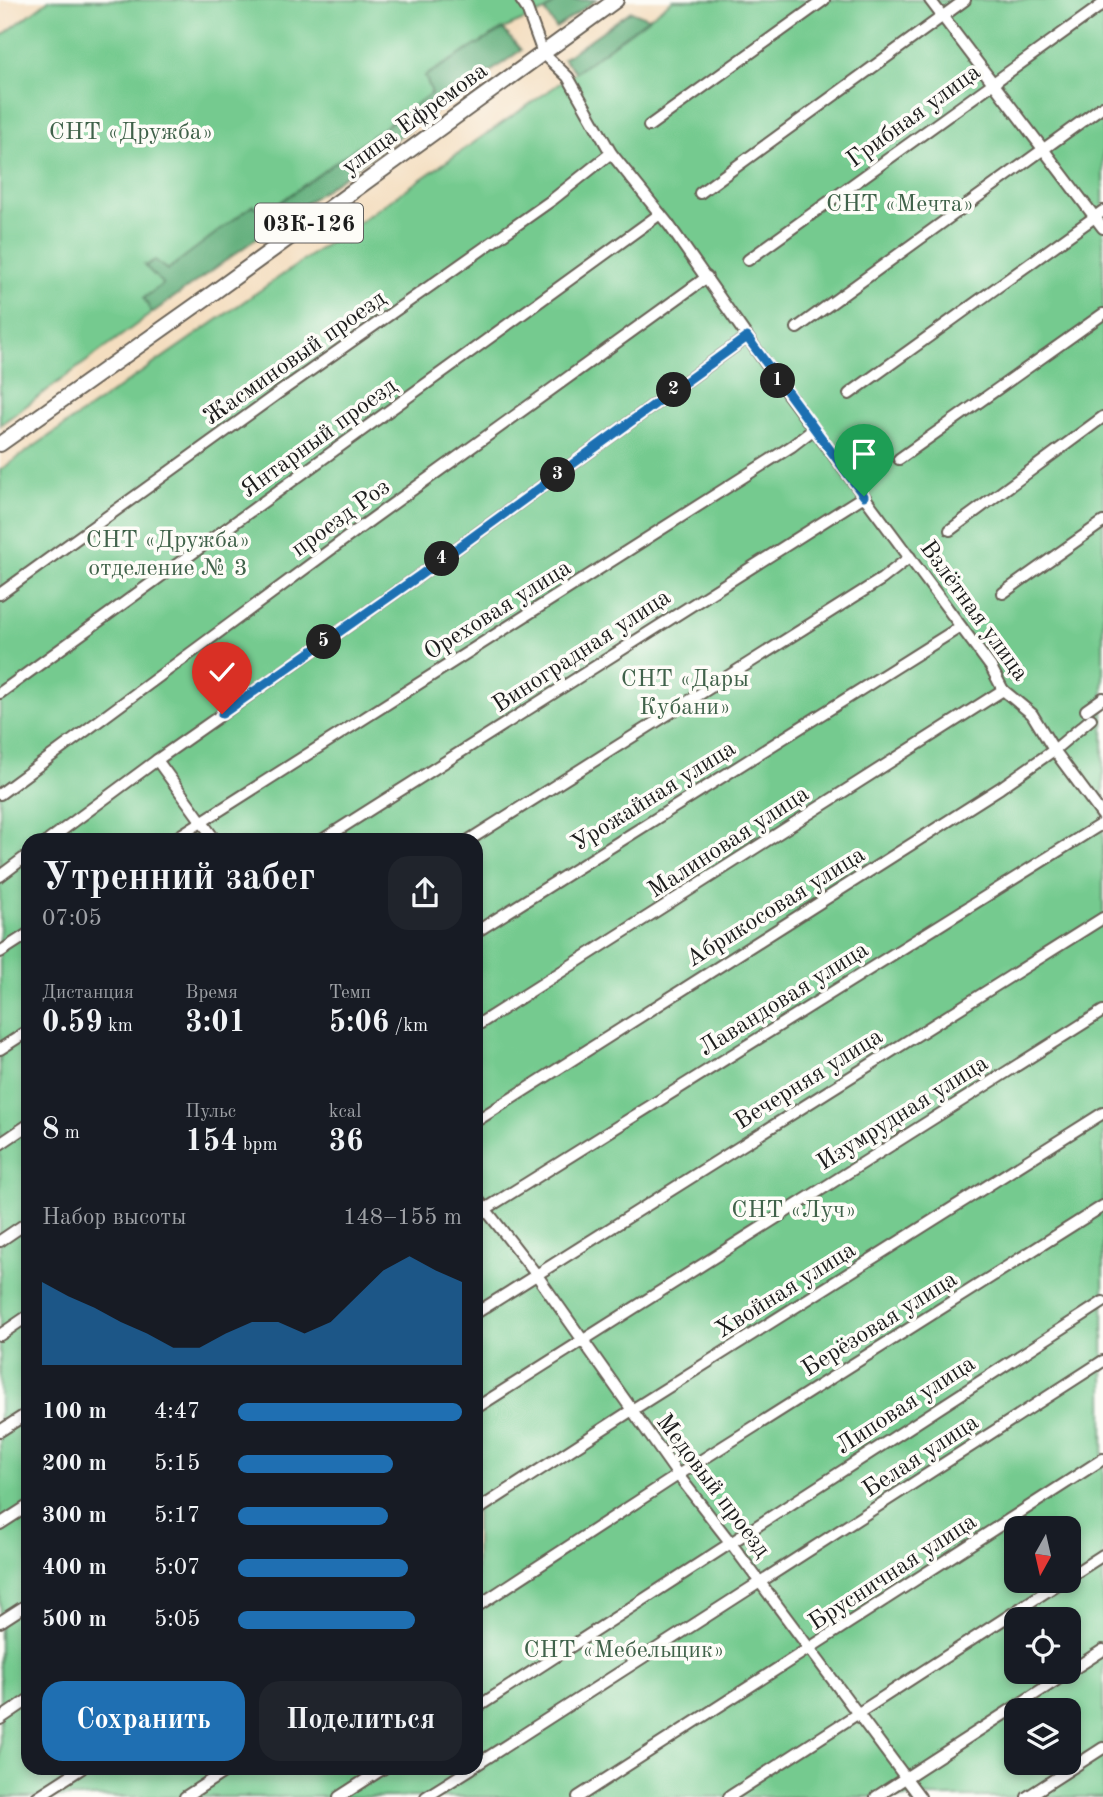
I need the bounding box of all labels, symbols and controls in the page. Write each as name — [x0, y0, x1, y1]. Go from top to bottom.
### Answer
street label: улица Ефремова — [338, 59, 492, 180]
street label: Грибная улица — [843, 60, 985, 173]
park label: СНТ «Дружба» — [49, 121, 213, 145]
park label: СНТ «Мечта» — [826, 193, 974, 217]
road number: 03К-126 — [255, 204, 363, 243]
street label: Жасминовый проезд — [200, 287, 391, 430]
pin: 1 — [760, 364, 796, 398]
text: 1 — [772, 371, 783, 390]
pin: 2 — [656, 372, 692, 408]
street label: Янтарный проезд — [237, 374, 402, 503]
text: 2 — [668, 380, 679, 399]
pin — [834, 424, 894, 496]
icon: arrive — [845, 435, 883, 473]
pin: 3 — [540, 458, 576, 492]
text: 3 — [552, 465, 563, 484]
street label: проезд Роз — [288, 475, 395, 562]
park label: СНТ «Дружба» отделение № 3 — [86, 529, 250, 581]
street label: Взлётная улица — [915, 537, 1032, 686]
pin: 4 — [424, 542, 460, 576]
text: 4 — [436, 549, 447, 568]
street label: Ореховая улица — [420, 556, 576, 665]
street label: Виноградная улица — [489, 585, 675, 718]
pin: 5 — [306, 624, 342, 660]
text: 5 — [318, 632, 329, 651]
pin — [192, 642, 252, 714]
icon: check — [203, 653, 241, 691]
park label: СНТ «Дары Кубани» — [621, 668, 749, 720]
street label: Урожайная улица — [568, 737, 740, 857]
street label: Малиновая улица — [645, 782, 814, 903]
street label: Абрикосовая улица — [682, 843, 870, 972]
button: share — [388, 856, 462, 930]
text: Утренний забег — [42, 860, 315, 898]
text: 07:05 — [42, 907, 102, 930]
street label: Лавандовая улица — [695, 938, 873, 1061]
text: Дистанция — [42, 984, 134, 1003]
text: Время — [185, 984, 238, 1003]
text: Темп — [329, 984, 371, 1003]
text: 0.59 — [42, 1008, 103, 1038]
text: 3:01 — [185, 1008, 246, 1038]
text: 5:06 — [329, 1008, 389, 1038]
text: km — [103, 1017, 133, 1036]
text: /km — [389, 1017, 428, 1036]
street label: Вечерняя улица — [731, 1025, 887, 1135]
street label: Изумрудная улица — [813, 1051, 993, 1176]
text: Пульс — [185, 1103, 236, 1122]
text: kcal — [329, 1103, 361, 1122]
text: 8 — [42, 1115, 59, 1145]
text: m — [59, 1124, 80, 1143]
text: 154 — [185, 1127, 238, 1157]
text: 36 — [329, 1127, 363, 1157]
text: bpm — [238, 1136, 278, 1155]
park label: СНТ «Луч» — [731, 1199, 857, 1223]
text: Набор высоты — [42, 1206, 186, 1229]
text: 148–155 m — [343, 1206, 462, 1229]
street label: Хвойная улица — [712, 1238, 860, 1343]
street label: Берёзовая улица — [798, 1267, 962, 1382]
street label: Липовая улица — [832, 1352, 980, 1459]
text: 100 m — [42, 1400, 107, 1423]
text: 4:47 — [154, 1400, 200, 1423]
street label: Медовый проезд — [651, 1410, 774, 1563]
street label: Белая улица — [859, 1410, 983, 1503]
text: 200 m — [42, 1452, 107, 1475]
text: 5:15 — [154, 1452, 200, 1475]
text: 300 m — [42, 1504, 107, 1527]
text: 5:17 — [154, 1504, 200, 1527]
street label: Брусничная улица — [805, 1510, 981, 1636]
north arrow — [1004, 1516, 1082, 1592]
map controls — [1004, 1516, 1081, 1775]
text: 400 m — [42, 1556, 107, 1579]
text: 5:07 — [154, 1556, 200, 1579]
button: locate — [1004, 1607, 1081, 1684]
text: 500 m — [42, 1608, 107, 1631]
text: 5:05 — [154, 1608, 200, 1631]
park label: СНТ «Мебельщик» — [523, 1639, 725, 1663]
button: Сохранить — [42, 1681, 245, 1761]
button: Поделиться — [259, 1681, 462, 1761]
button: layers — [1004, 1698, 1081, 1775]

